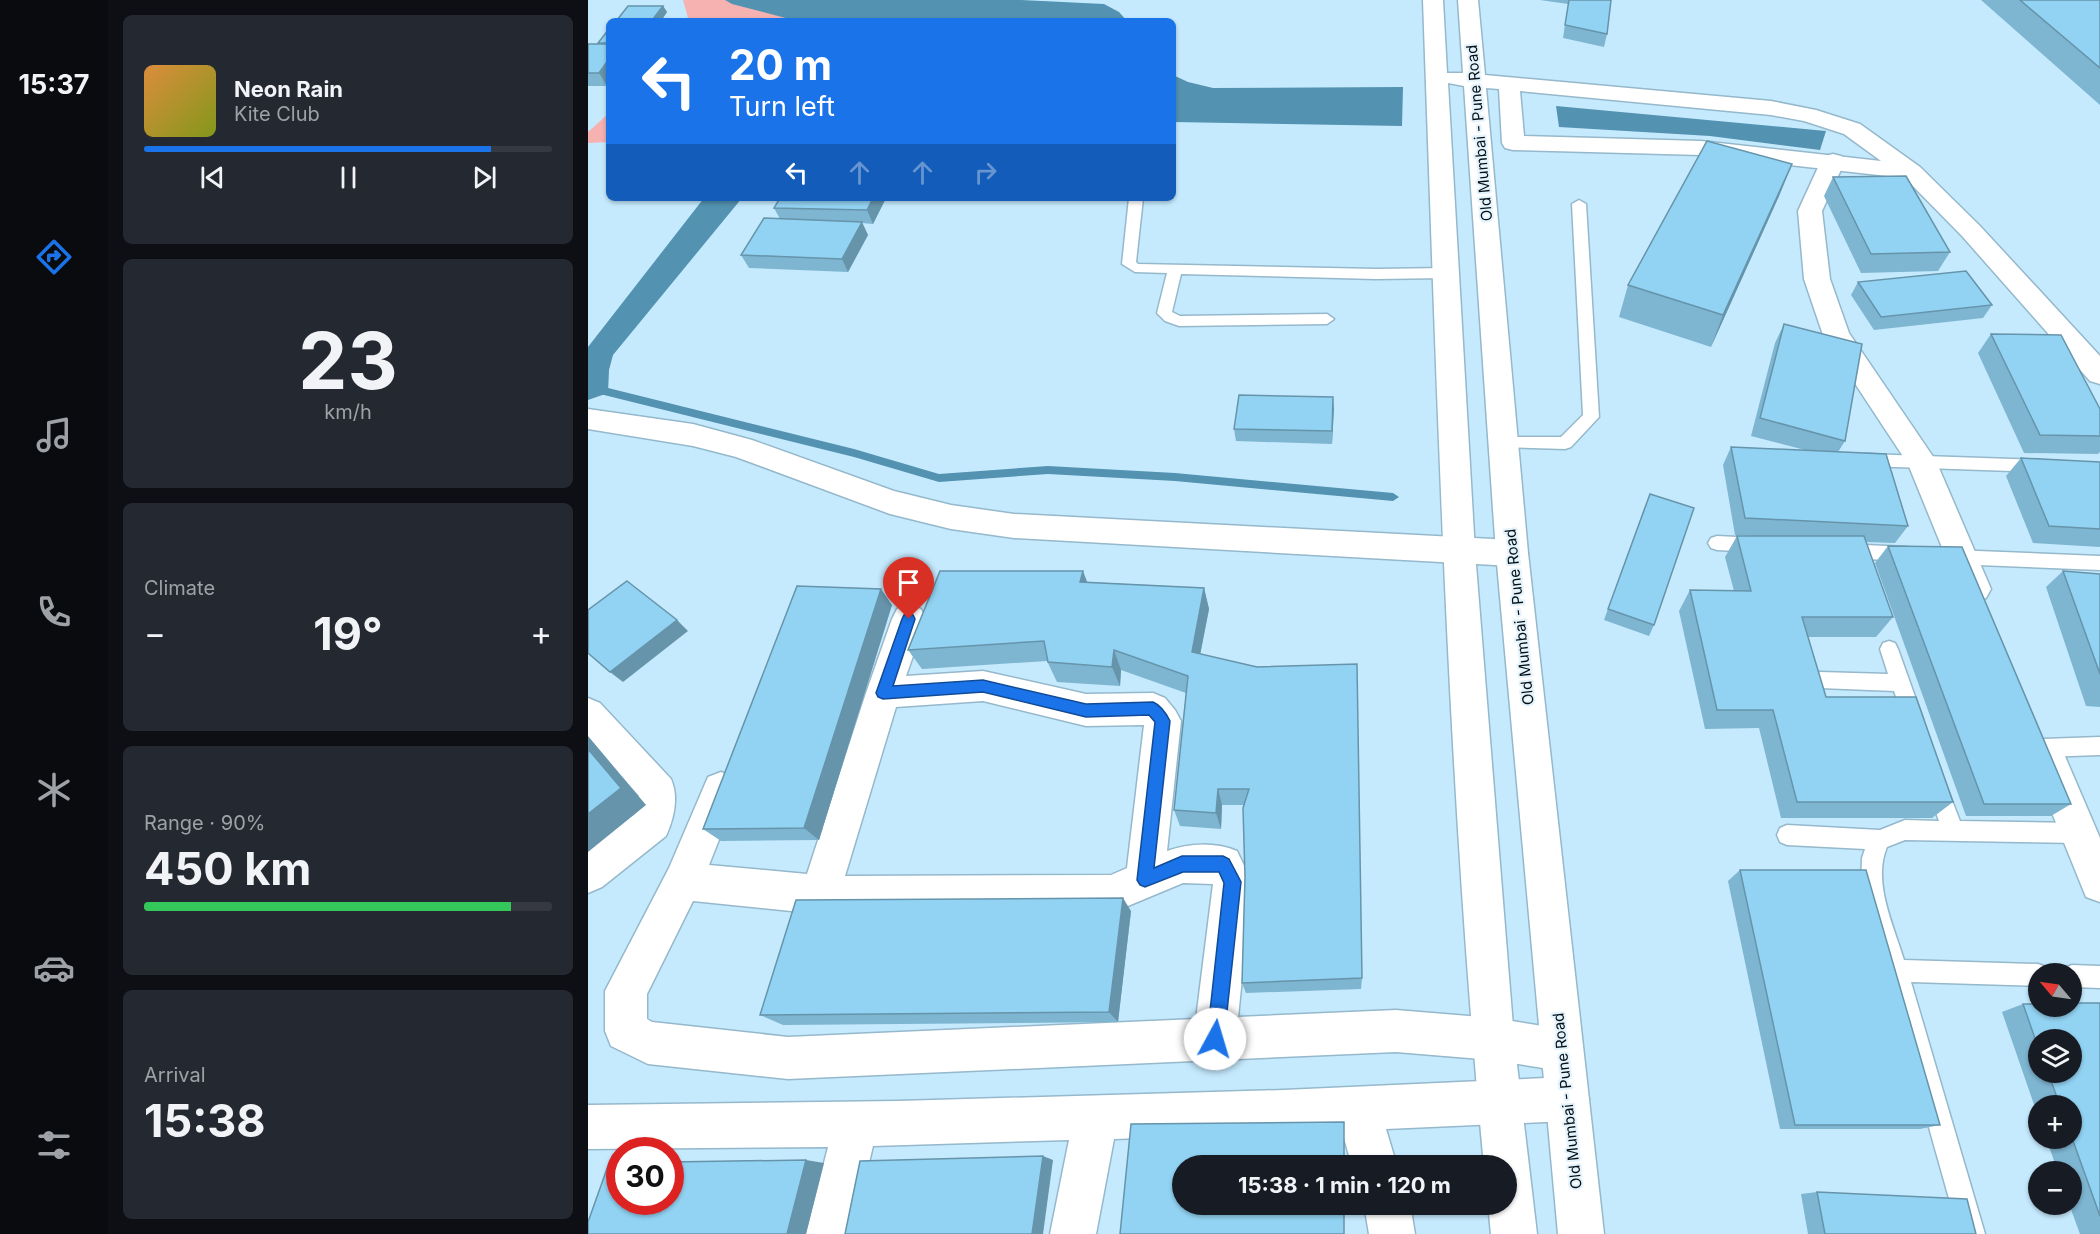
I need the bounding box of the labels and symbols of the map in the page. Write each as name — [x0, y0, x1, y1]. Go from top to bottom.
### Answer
street label: Old Mumbai - Pune Road — [1462, 44, 1496, 222]
street label: Old Mumbai - Pune Road — [1500, 528, 1538, 706]
pin — [883, 557, 934, 619]
north arrow — [2028, 963, 2082, 1017]
position arrow — [1183, 1007, 1247, 1071]
street label: Old Mumbai - Pune Road — [1548, 1012, 1586, 1190]
speed limit sign: 30 — [606, 1137, 684, 1215]

